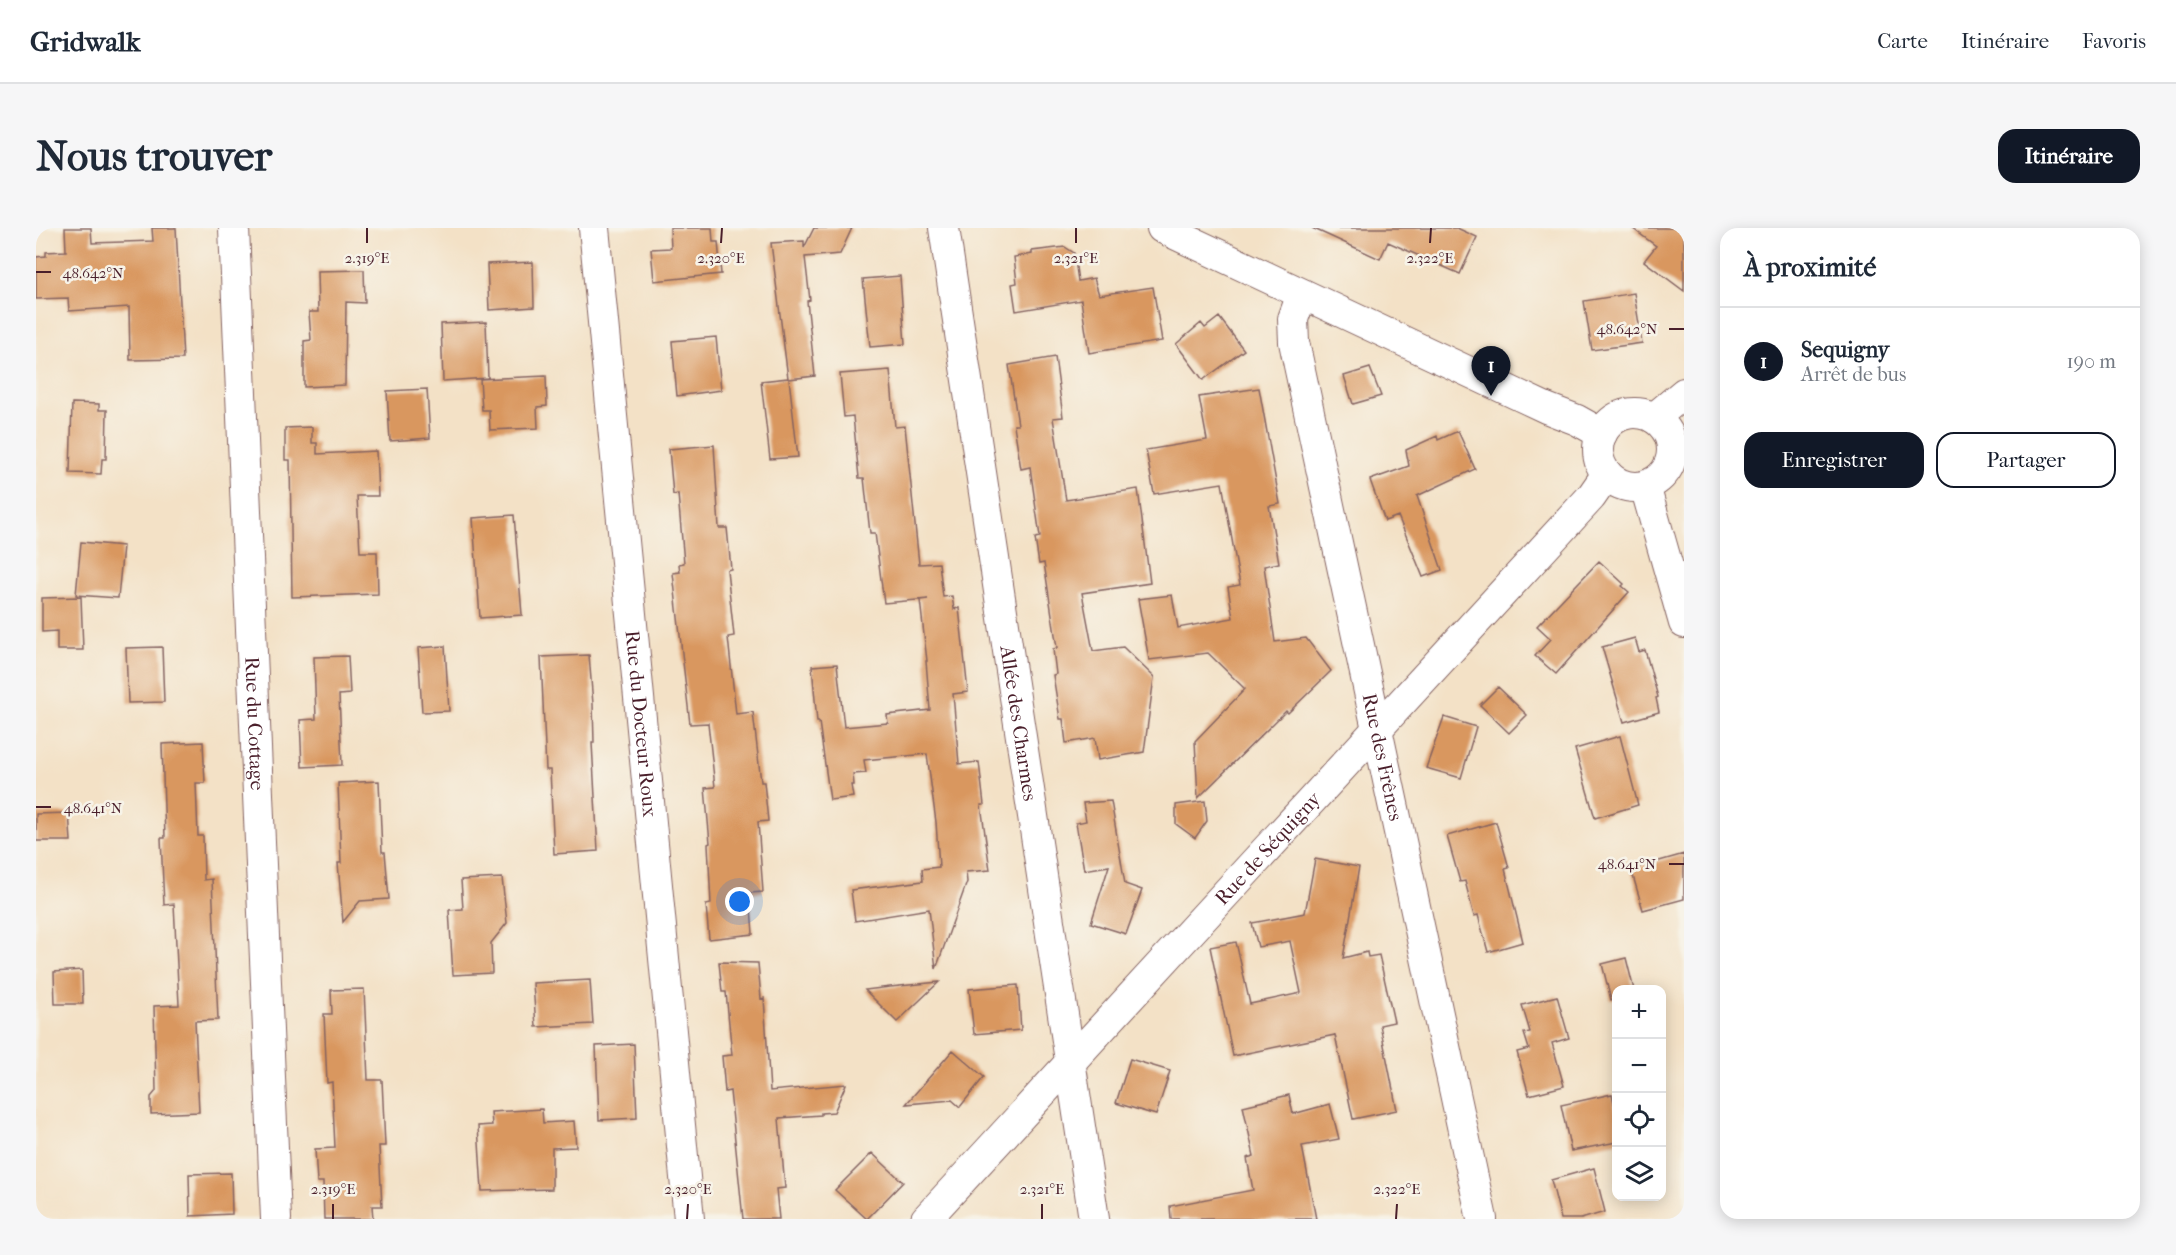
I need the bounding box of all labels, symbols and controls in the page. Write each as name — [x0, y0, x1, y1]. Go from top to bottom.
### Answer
text: Gridwalk — [30, 25, 141, 58]
text: Carte — [1877, 29, 1928, 53]
text: Itinéraire — [1961, 29, 2049, 53]
text: Favoris — [2082, 29, 2146, 53]
button: Itinéraire — [1998, 129, 2140, 183]
text: Nous trouver — [36, 132, 272, 181]
text: 2.319°E — [345, 249, 389, 267]
text: 2.320°E — [697, 249, 745, 267]
text: 2.321°E — [1054, 249, 1098, 267]
text: 2.322°E — [1407, 249, 1453, 267]
text: À proximité — [1744, 252, 1876, 283]
text: 48.642°N — [63, 264, 124, 282]
text: 48.642°N — [1597, 320, 1658, 338]
text: Sequigny — [1801, 337, 1889, 363]
pin: 1 — [1472, 346, 1510, 396]
text: 1 — [1760, 350, 1767, 373]
text: 190 m — [2066, 350, 2116, 373]
text: Arrêt de bus — [1801, 363, 1906, 386]
button: Enregistrer — [1744, 432, 1924, 488]
button: Partager — [1936, 432, 2116, 488]
street label: Rue du Docteur Roux — [621, 629, 662, 819]
street label: Allée des Charmes — [996, 643, 1042, 803]
street label: Rue du Cottage — [241, 656, 269, 791]
street label: Rue des Frênes — [1358, 691, 1408, 823]
street label: Rue de Séquigny — [1210, 786, 1326, 909]
text: 48.641°N — [64, 799, 123, 817]
text: 48.641°N — [1598, 855, 1657, 873]
your location — [725, 887, 754, 916]
map controls — [1612, 985, 1666, 1201]
button: + — [1612, 985, 1666, 1039]
button: − — [1612, 1039, 1666, 1093]
button: locate — [1612, 1093, 1666, 1147]
button: layers — [1612, 1147, 1666, 1201]
text: 2.319°E — [311, 1180, 355, 1198]
text: 2.320°E — [664, 1180, 712, 1198]
text: 2.321°E — [1020, 1180, 1064, 1198]
text: 2.322°E — [1374, 1180, 1420, 1198]

